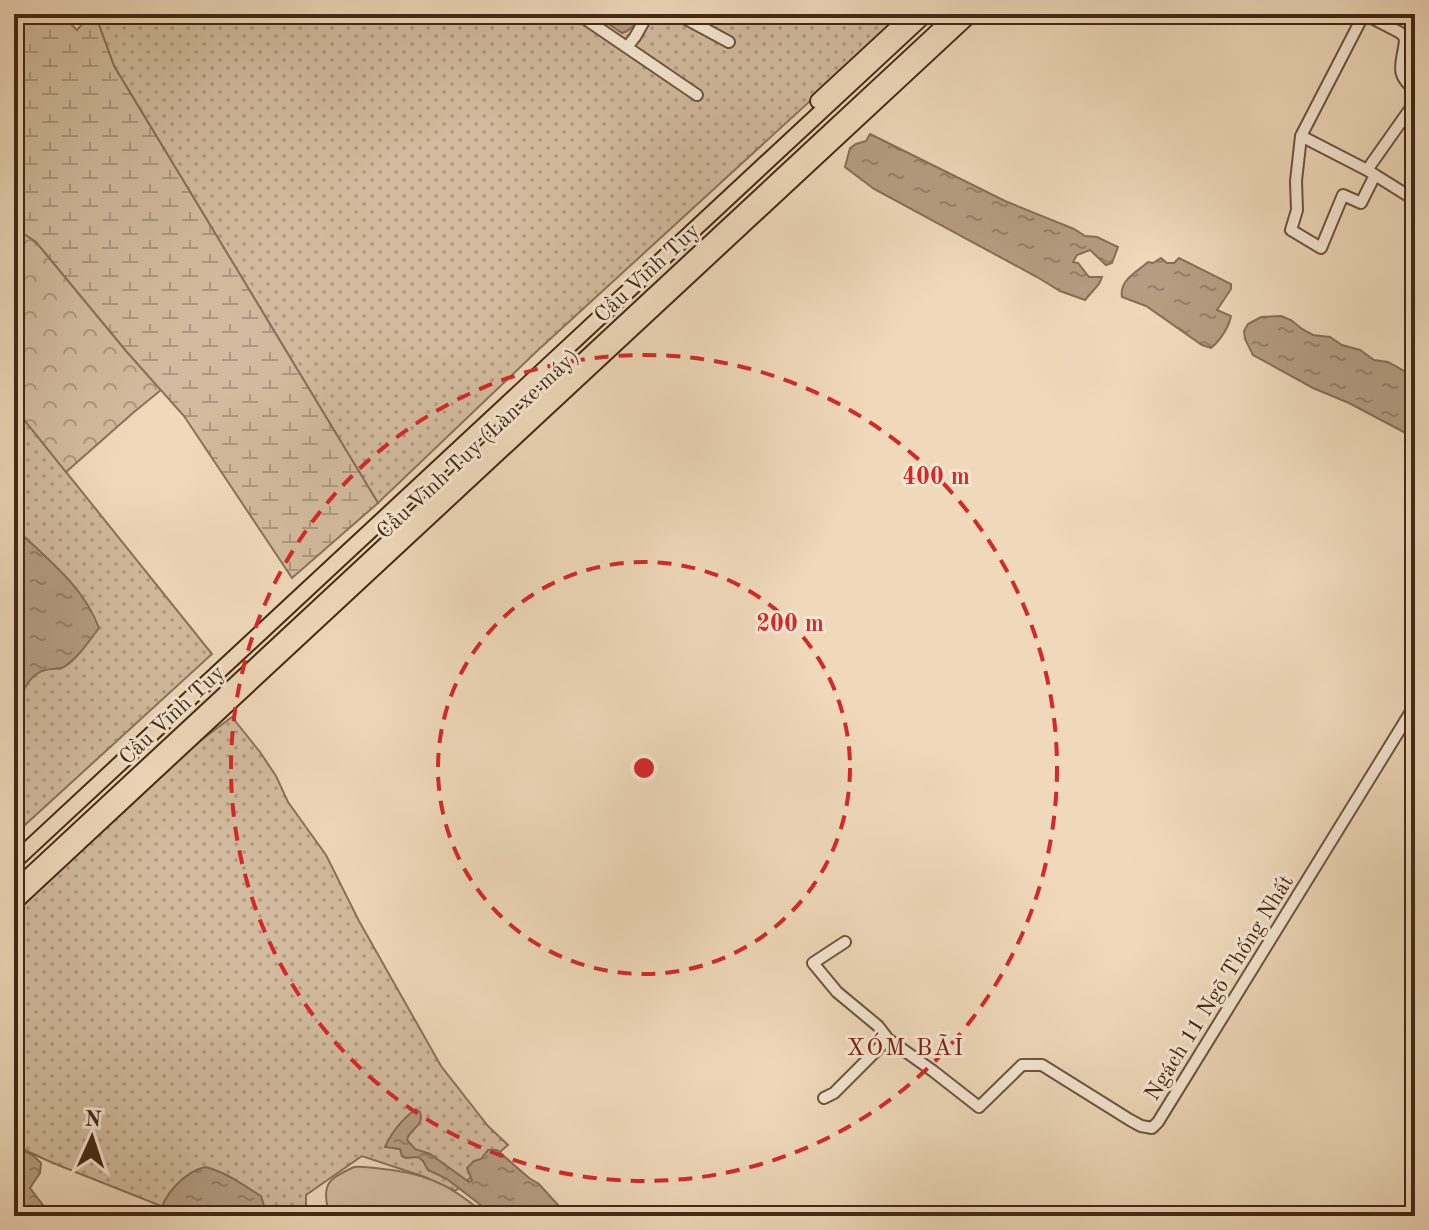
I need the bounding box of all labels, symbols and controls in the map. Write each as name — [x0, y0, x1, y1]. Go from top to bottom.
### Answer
street label: Cầu Vĩnh Tuy — [590, 219, 704, 327]
street label: Cầu Vĩnh Tuy (Làn xe máy) — [372, 344, 584, 544]
text: 400 m — [902, 466, 970, 490]
text: 200 m — [756, 613, 824, 637]
street label: Cầu Vĩnh Tuy — [115, 661, 229, 769]
centre of rings — [630, 754, 658, 782]
street label: Ngách 11 Ngõ Thống Nhất — [1141, 872, 1298, 1105]
district label: XÓM BÃI — [847, 1032, 965, 1061]
north arrow — [52, 1098, 132, 1178]
text: N — [84, 1109, 102, 1131]

